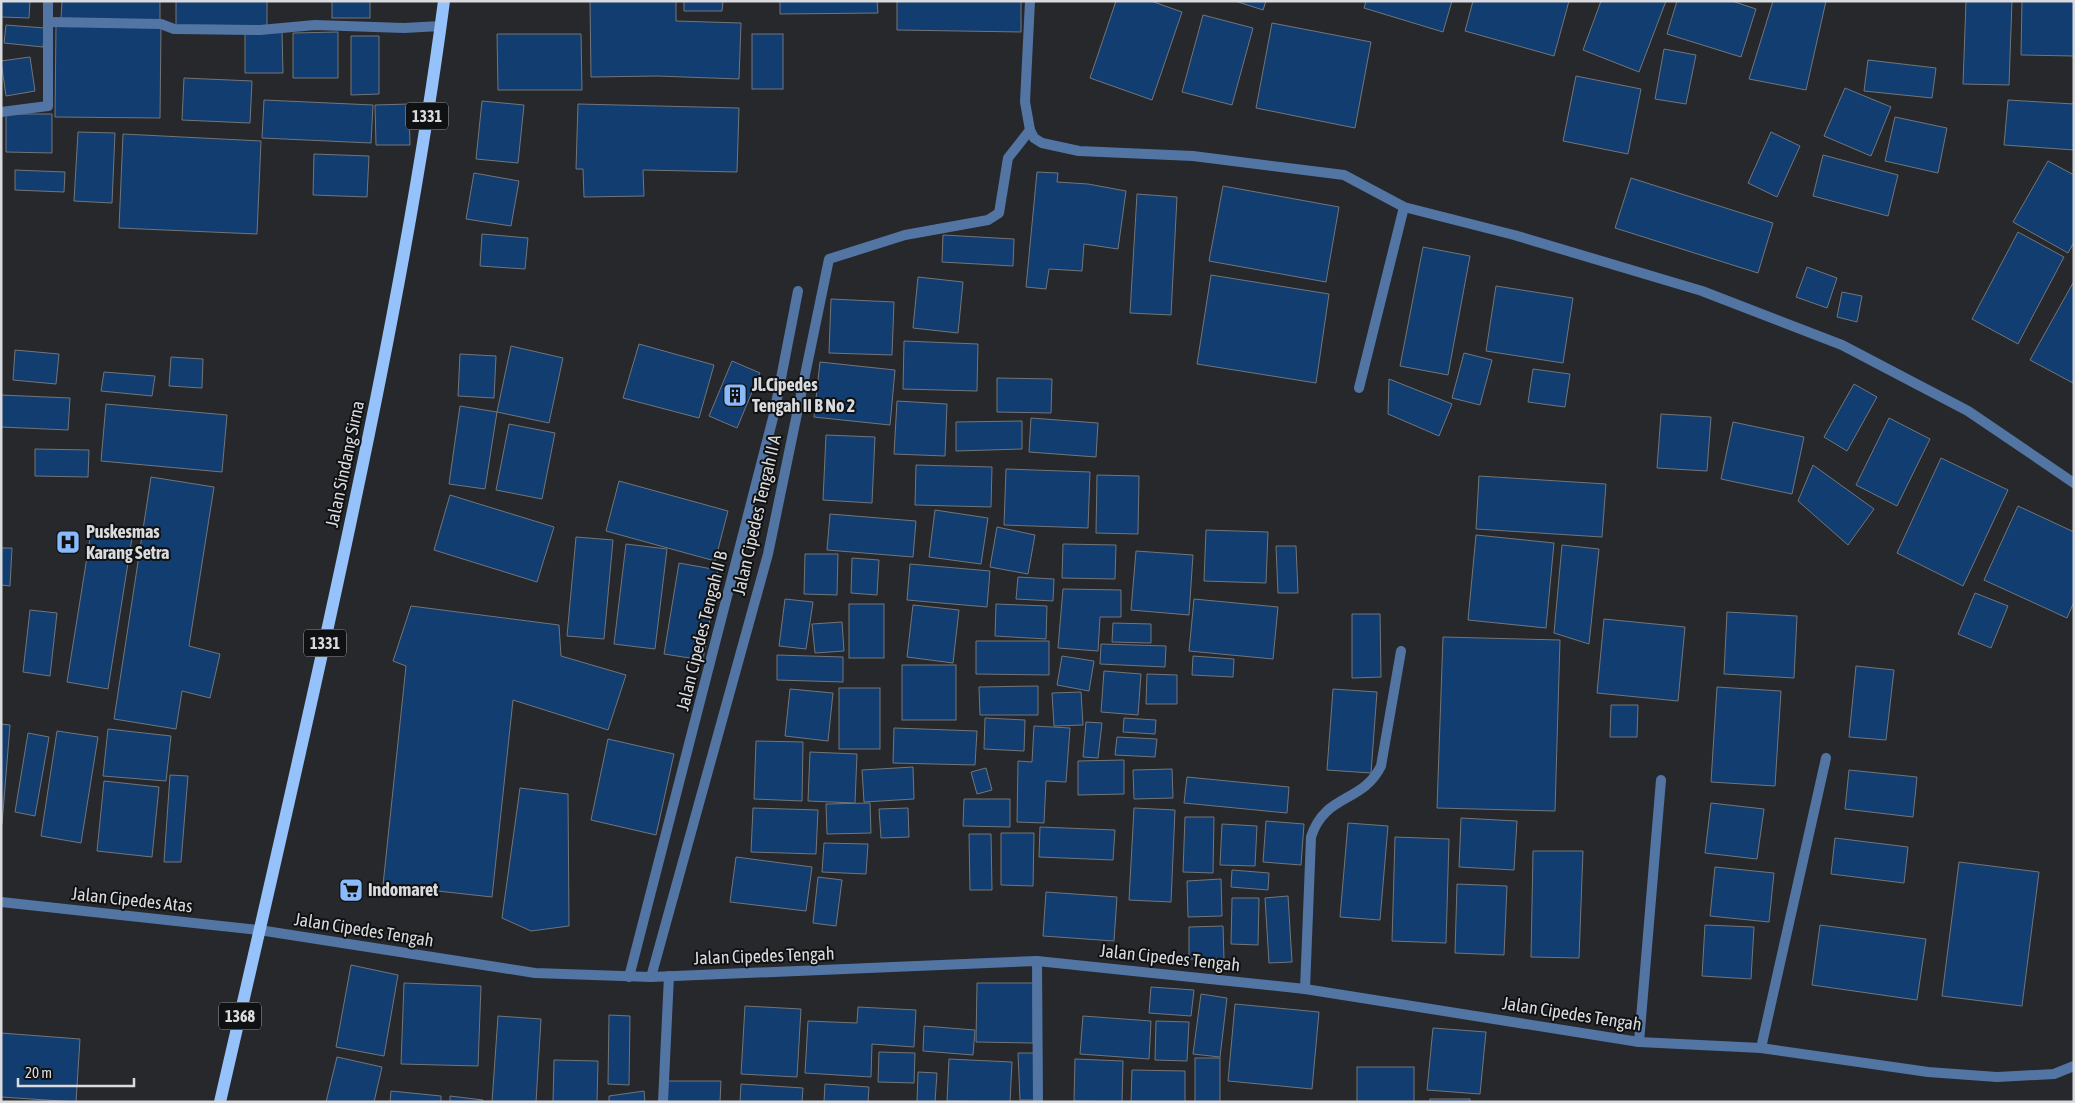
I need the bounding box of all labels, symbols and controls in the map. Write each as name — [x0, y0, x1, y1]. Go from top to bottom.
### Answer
road number: 1331 — [406, 102, 448, 130]
place label: Jl.Cipedes Tengah II B No 2 — [751, 374, 855, 416]
building icon: Jl.Cipedes Tengah II B No 2 — [722, 382, 748, 408]
street label: Jalan Sindang Sirna — [321, 399, 368, 529]
street label: Jalan Cipedes Tengah II A — [728, 432, 785, 597]
place label: Puskesmas Karang Setra — [86, 521, 169, 563]
hospital icon: Puskesmas Karang Setra — [55, 529, 81, 555]
street label: Jalan Cipedes Tengah II B — [672, 548, 732, 713]
road number: 1331 — [304, 630, 346, 656]
supermarket icon: Indomaret — [338, 877, 364, 903]
place label: Indomaret — [368, 879, 439, 900]
street label: Jalan Cipedes Atas — [70, 883, 194, 916]
street label: Jalan Cipedes Tengah — [293, 908, 435, 951]
street label: Jalan Cipedes Tengah — [1099, 940, 1241, 975]
street label: Jalan Cipedes Tengah — [693, 943, 835, 968]
street label: Jalan Cipedes Tengah — [1501, 992, 1643, 1035]
road number: 1368 — [219, 1002, 261, 1030]
scale bar — [18, 1056, 134, 1088]
text: 20 m — [25, 1064, 52, 1081]

